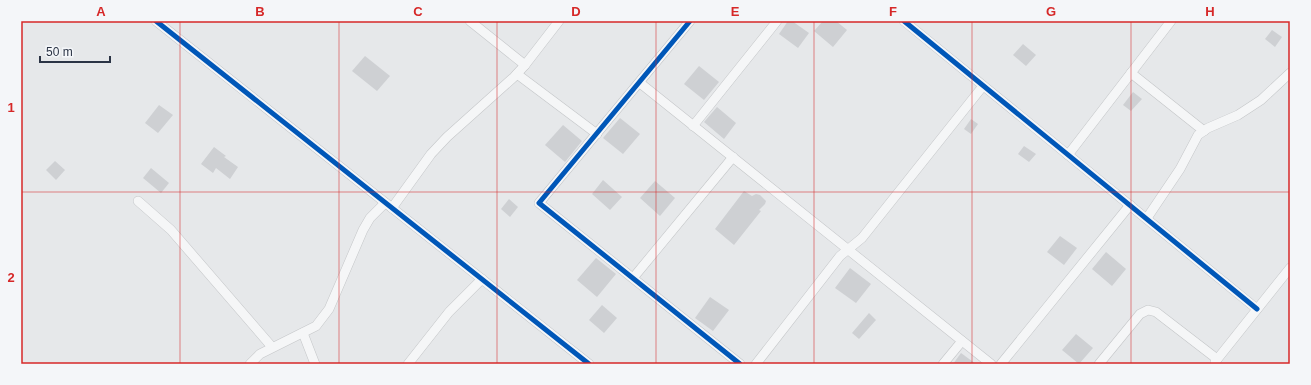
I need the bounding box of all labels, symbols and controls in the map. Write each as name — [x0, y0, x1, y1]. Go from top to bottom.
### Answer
text: A — [96, 4, 106, 19]
text: B — [255, 4, 265, 19]
text: C — [413, 4, 423, 19]
text: D — [571, 4, 581, 19]
text: E — [731, 4, 740, 19]
text: F — [889, 4, 897, 19]
text: G — [1046, 4, 1056, 19]
text: H — [1205, 4, 1215, 19]
scale bar — [40, 38, 110, 64]
text: 50 m — [46, 45, 73, 59]
text: 1 — [7, 100, 15, 115]
text: 2 — [7, 270, 15, 285]

